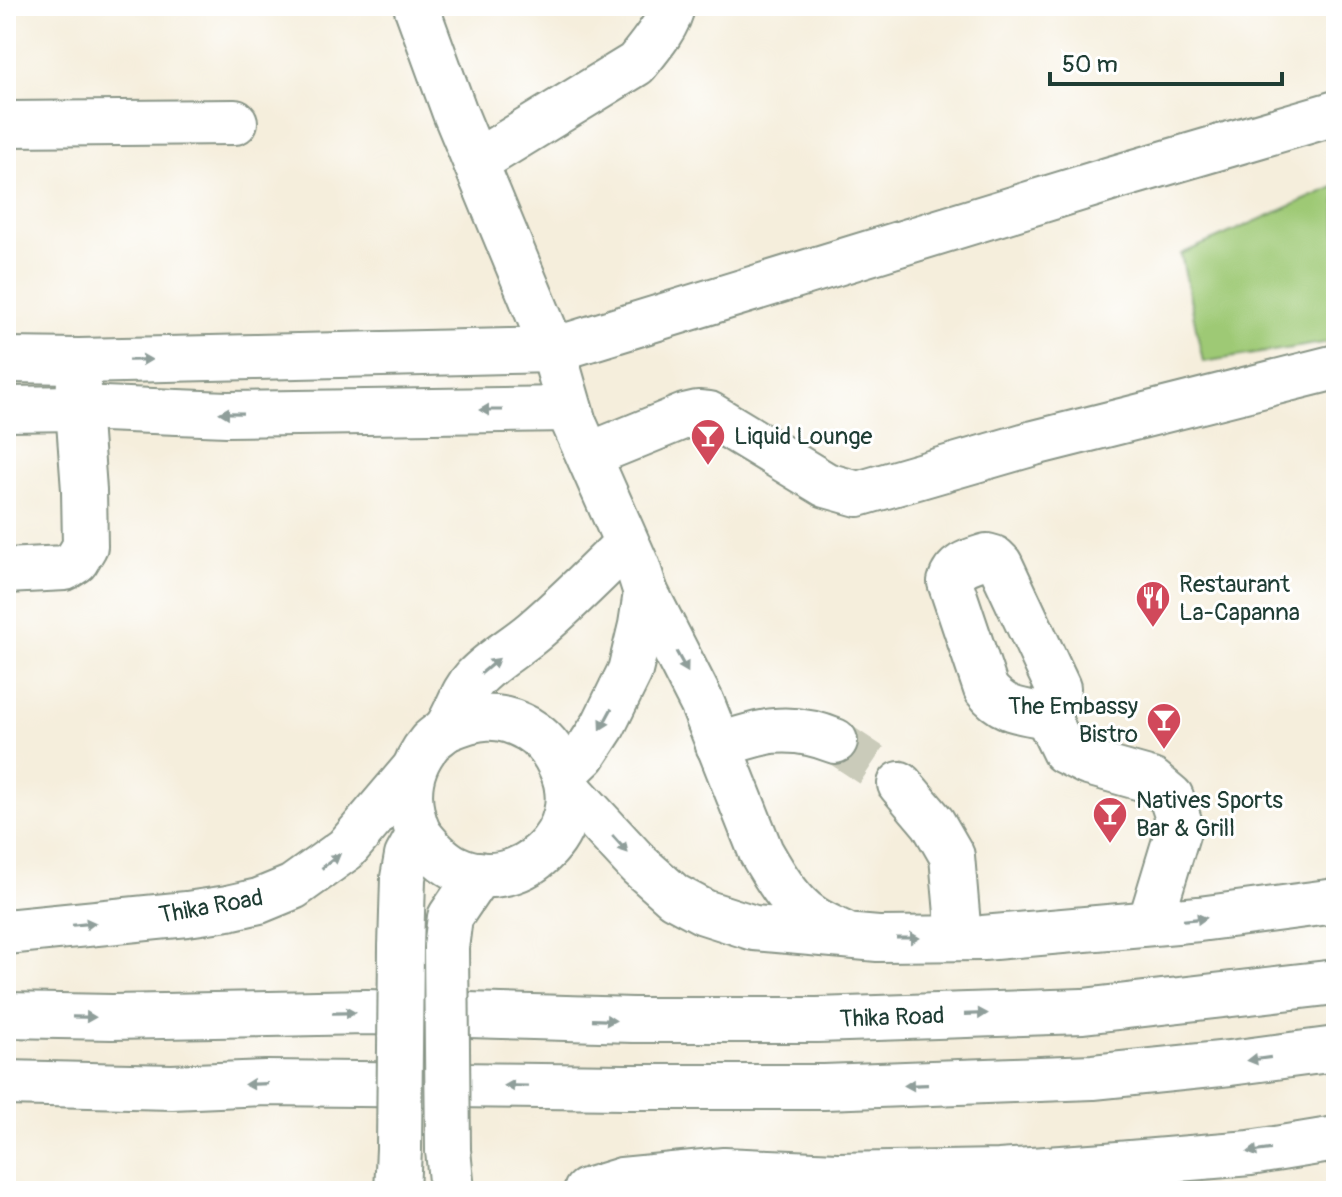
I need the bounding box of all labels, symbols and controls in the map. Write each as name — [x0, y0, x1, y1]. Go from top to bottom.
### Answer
scale bar — [1050, 36, 1282, 86]
text: 50 m — [1062, 50, 1118, 79]
one-way arrow — [128, 353, 153, 366]
one-way arrow — [478, 404, 503, 416]
one-way arrow — [218, 407, 243, 420]
bar icon: Liquid Lounge — [689, 417, 727, 467]
place label: Liquid Lounge — [734, 422, 873, 451]
place label: Restaurant La-Capanna — [1179, 570, 1300, 627]
restaurant icon: Restaurant La-Capanna — [1134, 579, 1172, 629]
one-way arrow — [675, 651, 689, 673]
one-way arrow — [480, 658, 500, 674]
place label: The Embassy Bistro — [1008, 692, 1138, 749]
bar icon: The Embassy Bistro — [1145, 701, 1183, 751]
one-way arrow — [599, 708, 612, 731]
place label: Natives Sports Bar & Grill — [1136, 786, 1283, 843]
bar icon: Natives Sports Bar & Grill — [1091, 795, 1129, 845]
one-way arrow — [611, 835, 629, 854]
one-way arrow — [321, 853, 341, 869]
street label: Thika Road — [157, 883, 265, 930]
one-way arrow — [1183, 912, 1208, 925]
one-way arrow — [72, 917, 97, 930]
one-way arrow — [896, 932, 921, 944]
street label: Thika Road — [839, 1001, 945, 1034]
one-way arrow — [332, 1006, 357, 1019]
one-way arrow — [964, 1008, 989, 1021]
one-way arrow — [72, 1010, 97, 1023]
one-way arrow — [592, 1013, 617, 1026]
one-way arrow — [1246, 1053, 1271, 1066]
one-way arrow — [243, 1078, 268, 1090]
one-way arrow — [903, 1078, 928, 1091]
one-way arrow — [503, 1080, 528, 1093]
one-way arrow — [1246, 1146, 1271, 1158]

